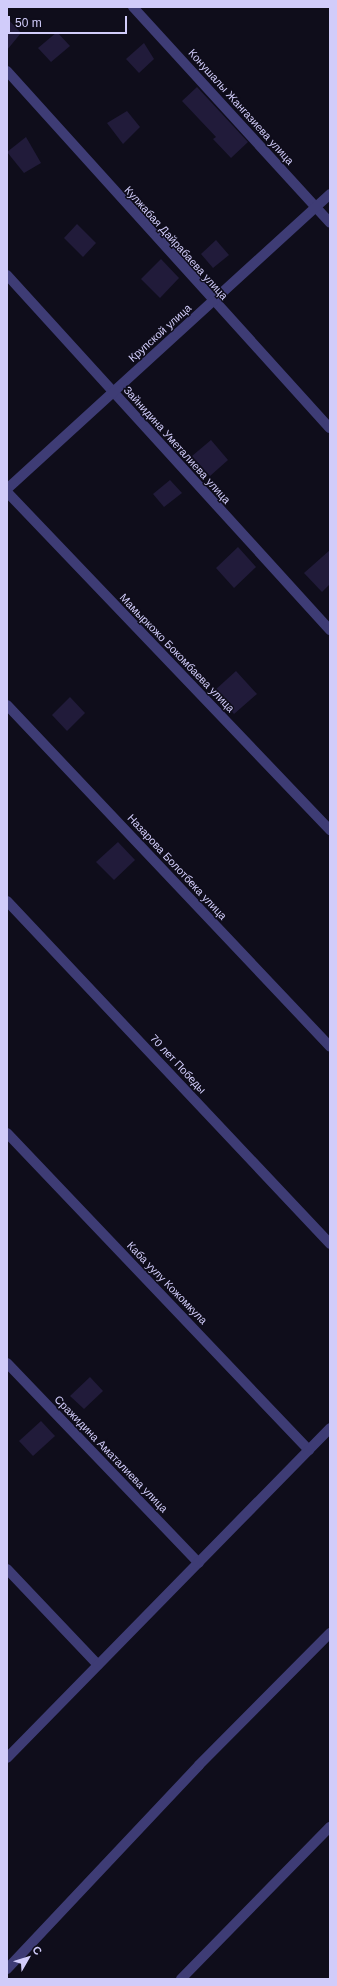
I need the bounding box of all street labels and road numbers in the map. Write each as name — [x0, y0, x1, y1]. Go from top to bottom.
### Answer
street label: Конушалы Жангазиева улица — [186, 46, 296, 168]
street label: Кулжабая Дайрабаева улица — [122, 184, 230, 302]
street label: Крупской улица — [126, 301, 194, 365]
street label: Зайнидина Уметалиева улица — [121, 384, 233, 506]
street label: Мамыркожо Бокомбаева улица — [117, 591, 237, 715]
street label: Назарова Болотбека улица — [125, 811, 229, 923]
street label: 70 лет Победы — [147, 1032, 209, 1096]
street label: Каба уулу Кожомкула — [124, 1239, 210, 1327]
street label: Сражидина Аматалиева улица — [52, 1393, 170, 1515]

